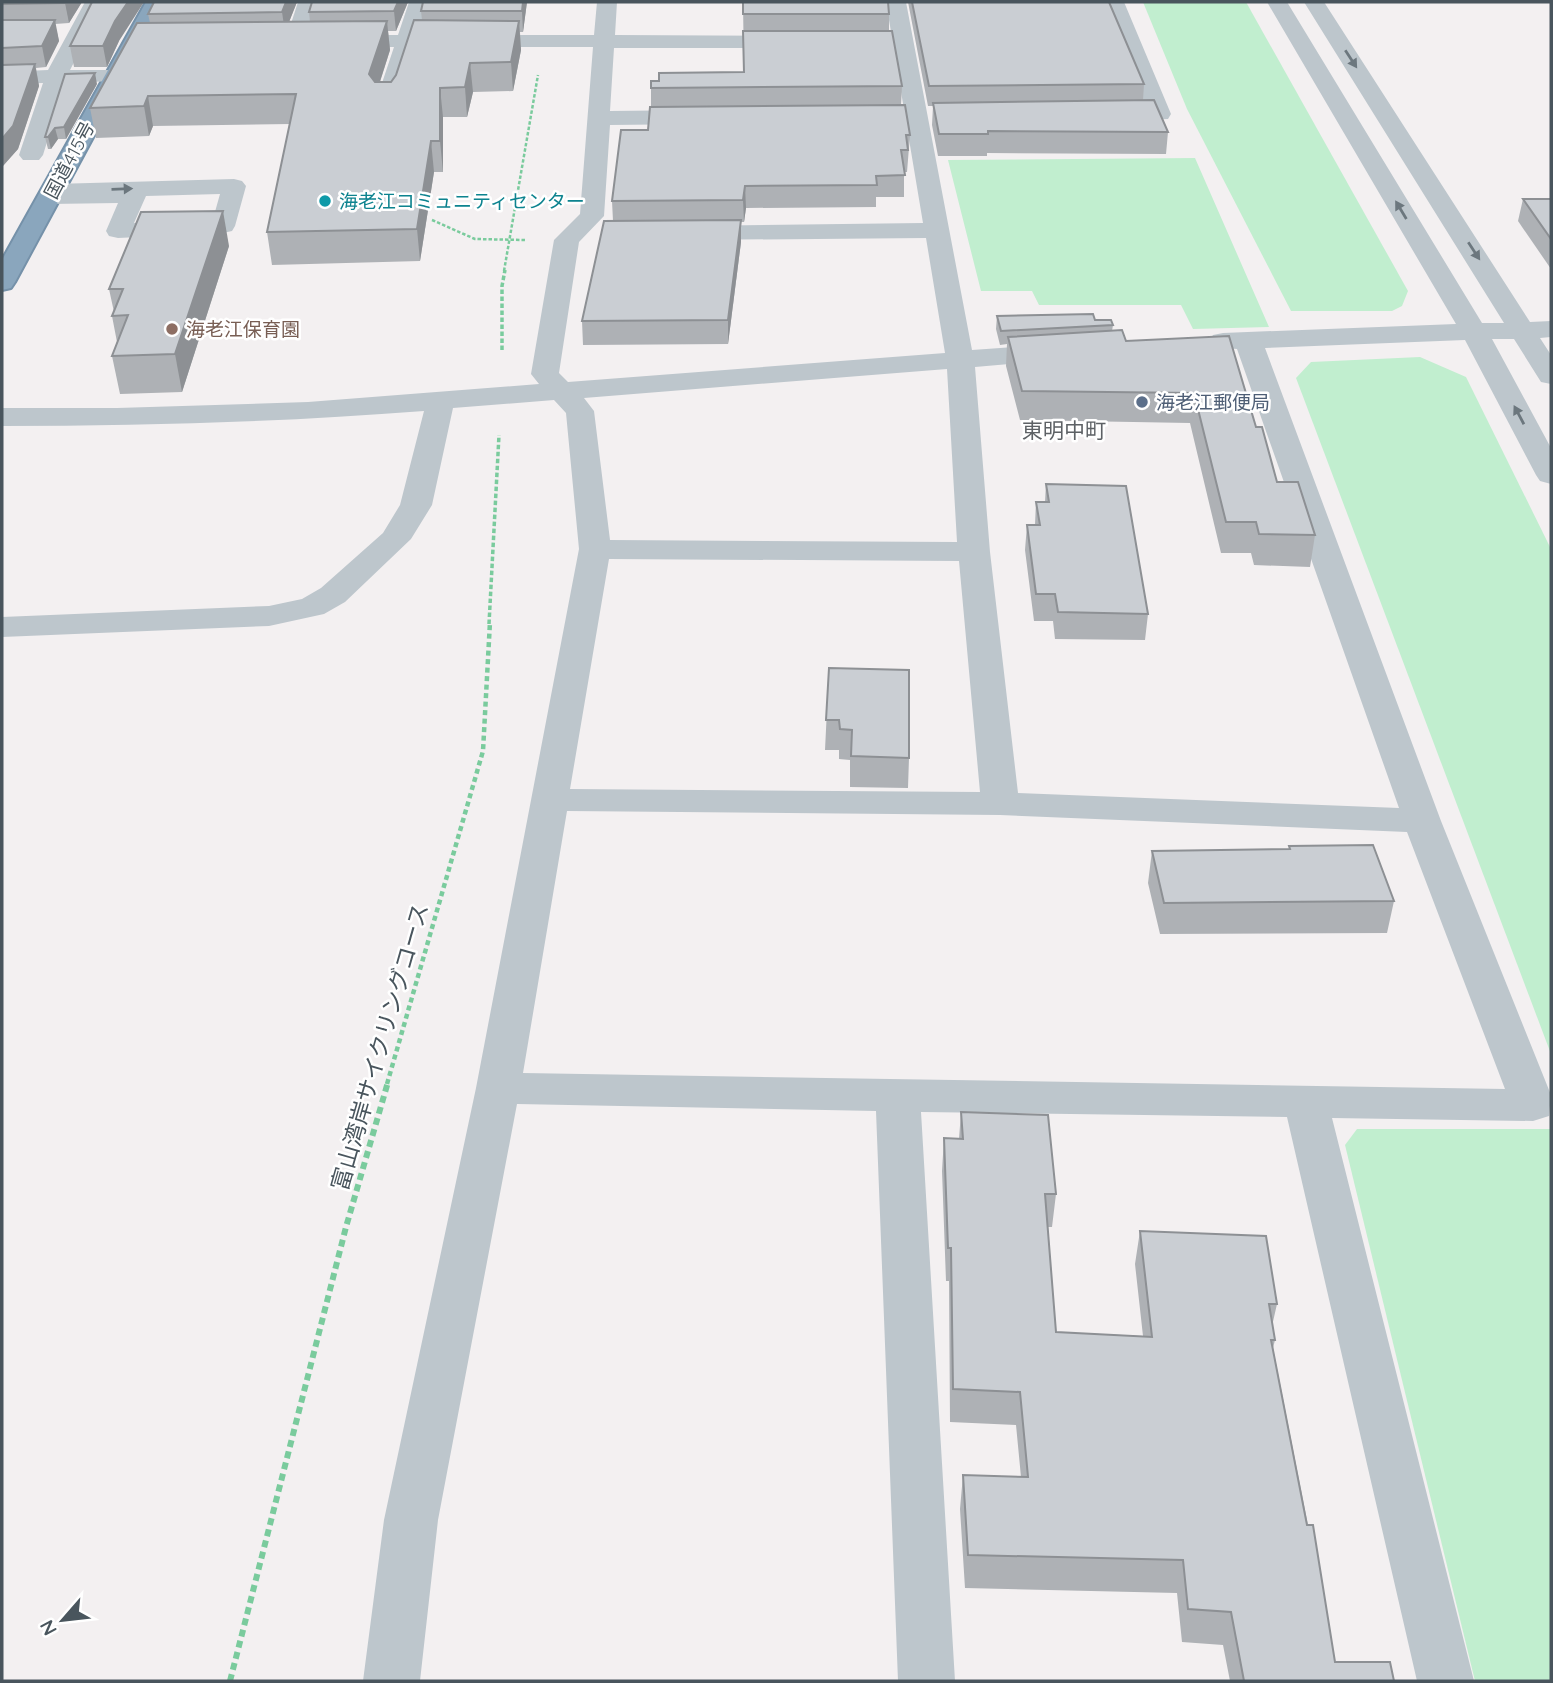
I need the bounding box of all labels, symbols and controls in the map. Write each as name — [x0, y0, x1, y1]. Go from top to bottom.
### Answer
one-way arrow — [1345, 50, 1358, 69]
street label: 国道415号 — [39, 117, 99, 203]
one-way arrow — [111, 184, 133, 195]
place label: 海老江コミュニティセンター — [339, 189, 585, 213]
marker: 海老江コミュニティセンター — [317, 193, 333, 209]
one-way arrow — [1395, 200, 1407, 219]
one-way arrow — [1467, 241, 1480, 261]
place label: 海老江保育園 — [186, 317, 300, 341]
marker: 海老江保育園 — [164, 321, 180, 337]
place label: 海老江郵便局 — [1156, 390, 1270, 414]
marker: 海老江郵便局 — [1134, 394, 1150, 410]
one-way arrow — [1513, 406, 1525, 425]
district label: 東明中町 — [1022, 417, 1106, 443]
street label: 富山湾岸サイクリングコース — [325, 900, 434, 1194]
north arrow — [28, 1585, 98, 1655]
text: N — [34, 1616, 62, 1640]

